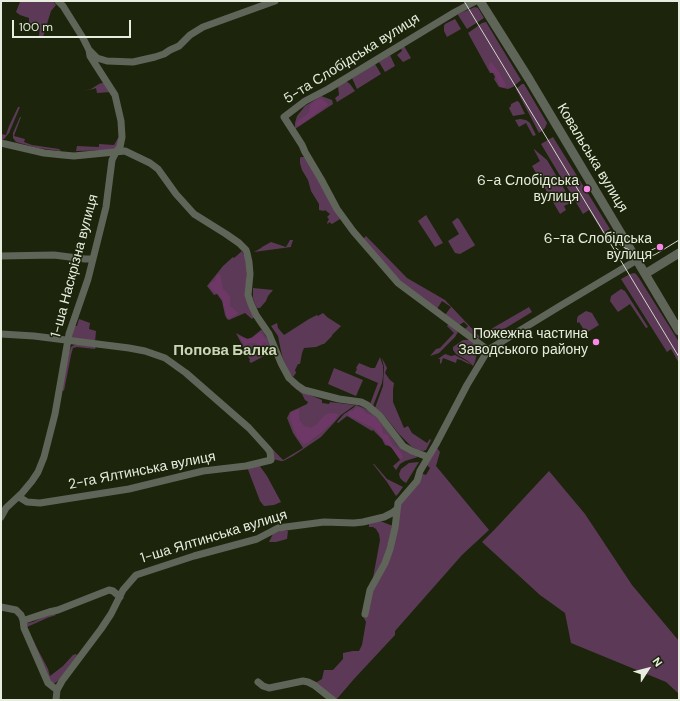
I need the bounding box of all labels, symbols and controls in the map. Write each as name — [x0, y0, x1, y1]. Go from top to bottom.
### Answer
street label: 5-та Слобідська вулиця — [281, 10, 423, 108]
scale bar — [14, 12, 133, 38]
text: 100 m — [19, 19, 53, 35]
street label: Ковальська вулиця — [553, 100, 631, 216]
place label: 6-а Слобідська вулиця — [477, 173, 579, 206]
marker: 6-а Слобідська вулиця — [582, 184, 592, 194]
street label: 1-ша Наскрізна вулиця — [48, 193, 102, 339]
place label: 6-та Слобідська вулиця — [544, 231, 652, 264]
marker: 6-та Слобідська вулиця — [655, 242, 665, 252]
place label: Пожежна частина Заводського району — [458, 326, 588, 358]
marker: Пожежна частина Заводського району — [591, 337, 601, 347]
district label: Попова Балка — [173, 342, 277, 360]
street label: 2-га Ялтинська вулиця — [67, 448, 217, 494]
street label: 1-ша Ялтинська вулиця — [139, 507, 289, 567]
north arrow — [628, 649, 668, 689]
text: N — [650, 655, 666, 669]

